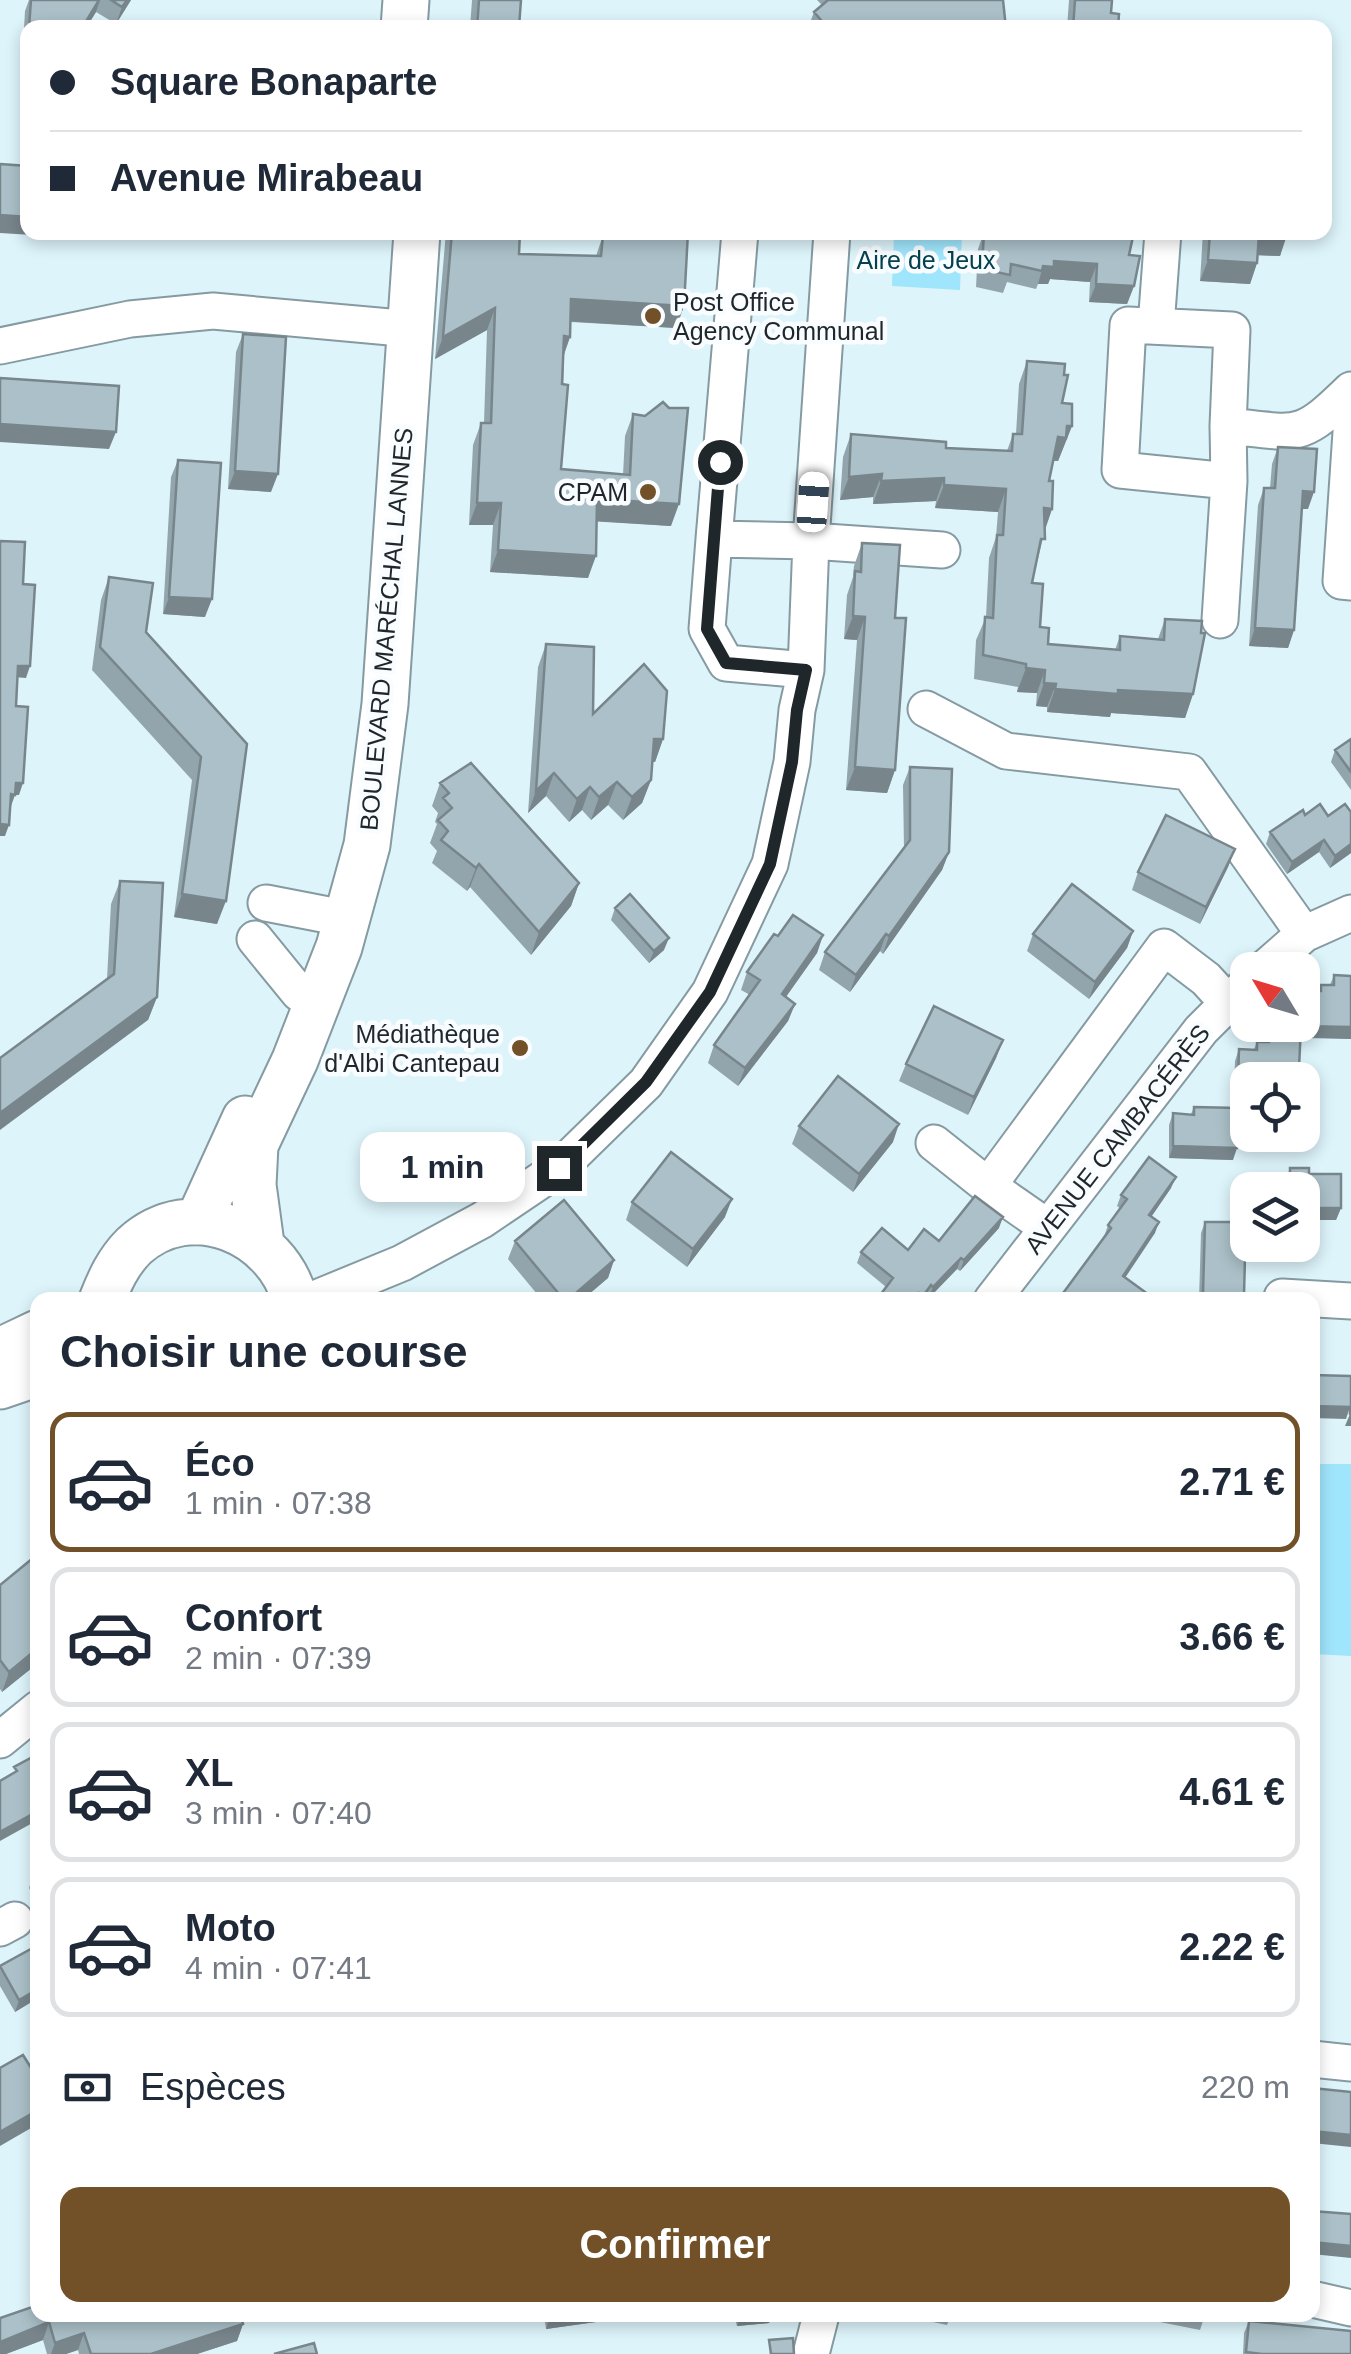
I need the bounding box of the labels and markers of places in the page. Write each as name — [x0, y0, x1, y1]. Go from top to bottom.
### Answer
place label: Post Office Agency Communal — [673, 288, 884, 345]
marker: Post Office Agency Communal — [642, 305, 664, 327]
place label: CPAM — [558, 478, 628, 506]
marker: CPAM — [637, 481, 659, 503]
place label: Médiathèque d'Albi Cantepau — [324, 1020, 500, 1077]
marker: Médiathèque d'Albi Cantepau — [509, 1037, 531, 1059]

